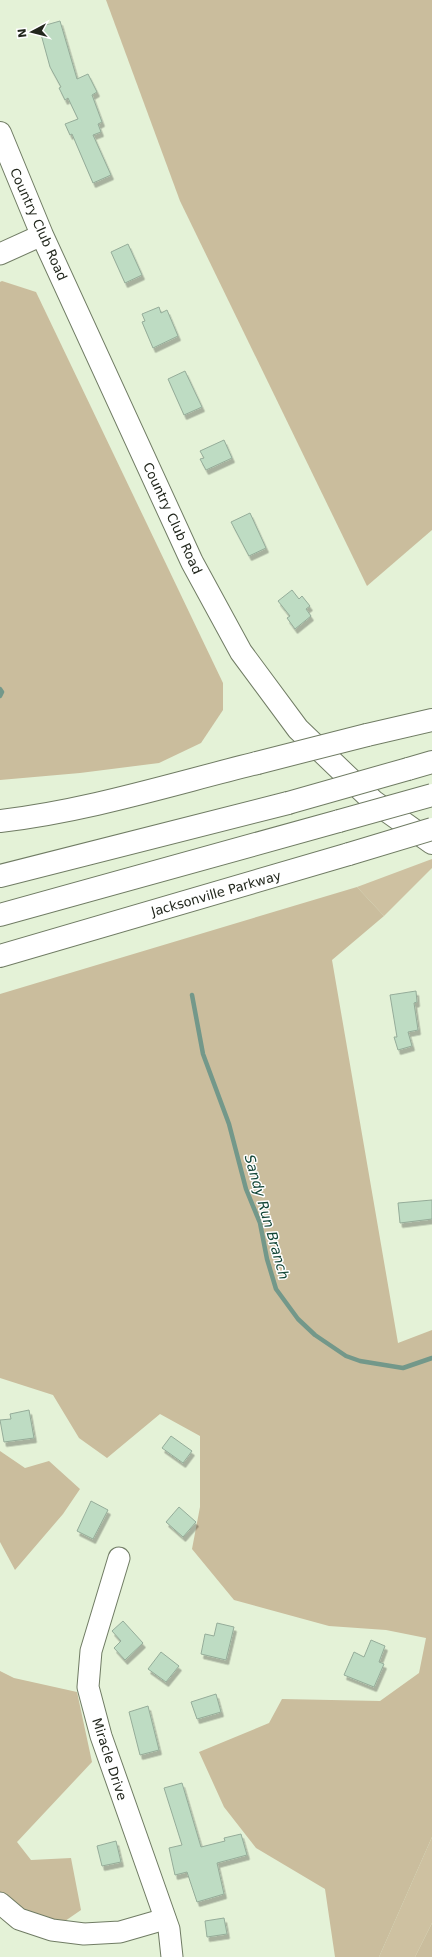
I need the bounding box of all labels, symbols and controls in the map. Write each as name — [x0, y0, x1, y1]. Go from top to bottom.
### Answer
north arrow — [12, 12, 52, 52]
text: N — [16, 28, 30, 39]
street label: Country Club Road — [7, 166, 70, 283]
street label: Country Club Road — [140, 460, 205, 577]
street label: Jacksonville Parkway — [148, 868, 283, 920]
water label: Sandy Run Branch — [241, 1153, 293, 1281]
street label: Miracle Drive — [89, 1716, 130, 1802]

